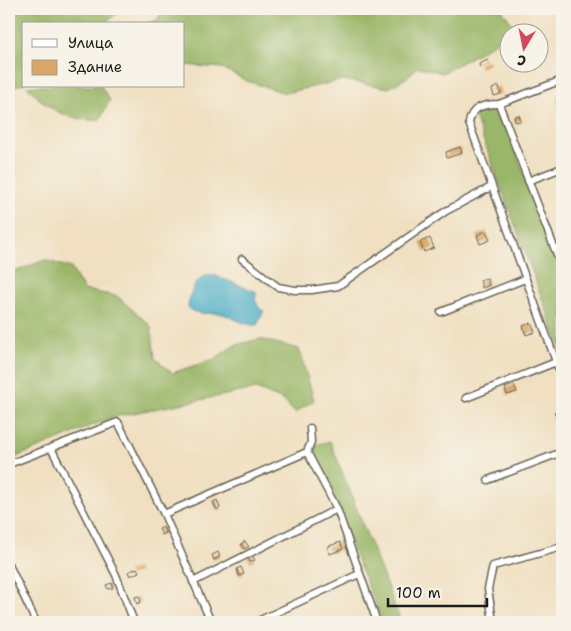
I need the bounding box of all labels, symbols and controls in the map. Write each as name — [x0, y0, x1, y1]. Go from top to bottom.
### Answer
legend — [22, 22, 185, 88]
north arrow — [498, 22, 548, 72]
text: Улица — [68, 33, 114, 53]
text: С — [516, 51, 528, 70]
text: Здание — [68, 57, 122, 77]
scale bar — [388, 576, 487, 608]
text: 100 m — [396, 583, 441, 603]

